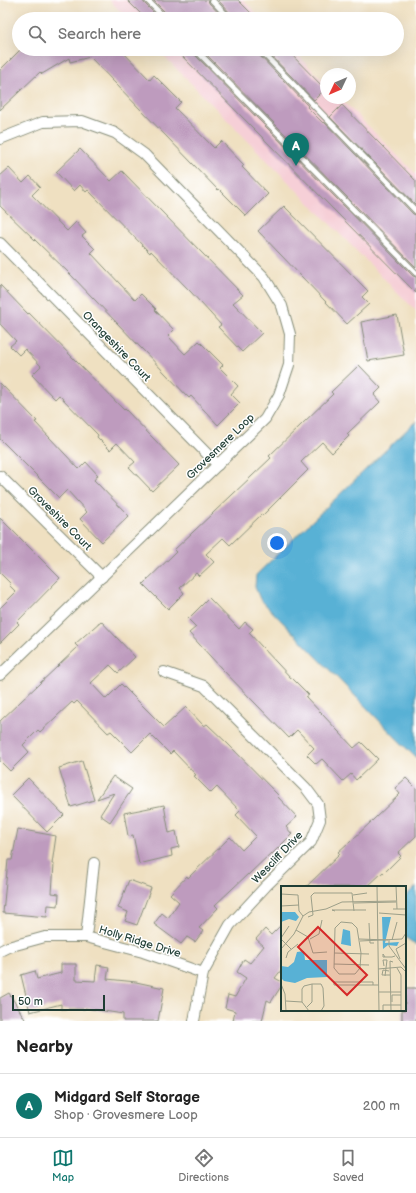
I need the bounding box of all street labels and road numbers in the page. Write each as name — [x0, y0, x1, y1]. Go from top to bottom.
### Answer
street label: Orangeshire Court — [80, 309, 154, 385]
street label: Grovesmere Loop — [184, 411, 257, 482]
street label: Groveshire Court — [25, 484, 95, 553]
street label: Wescliff Drive — [249, 828, 306, 886]
street label: Holly Ridge Drive — [97, 923, 183, 960]

